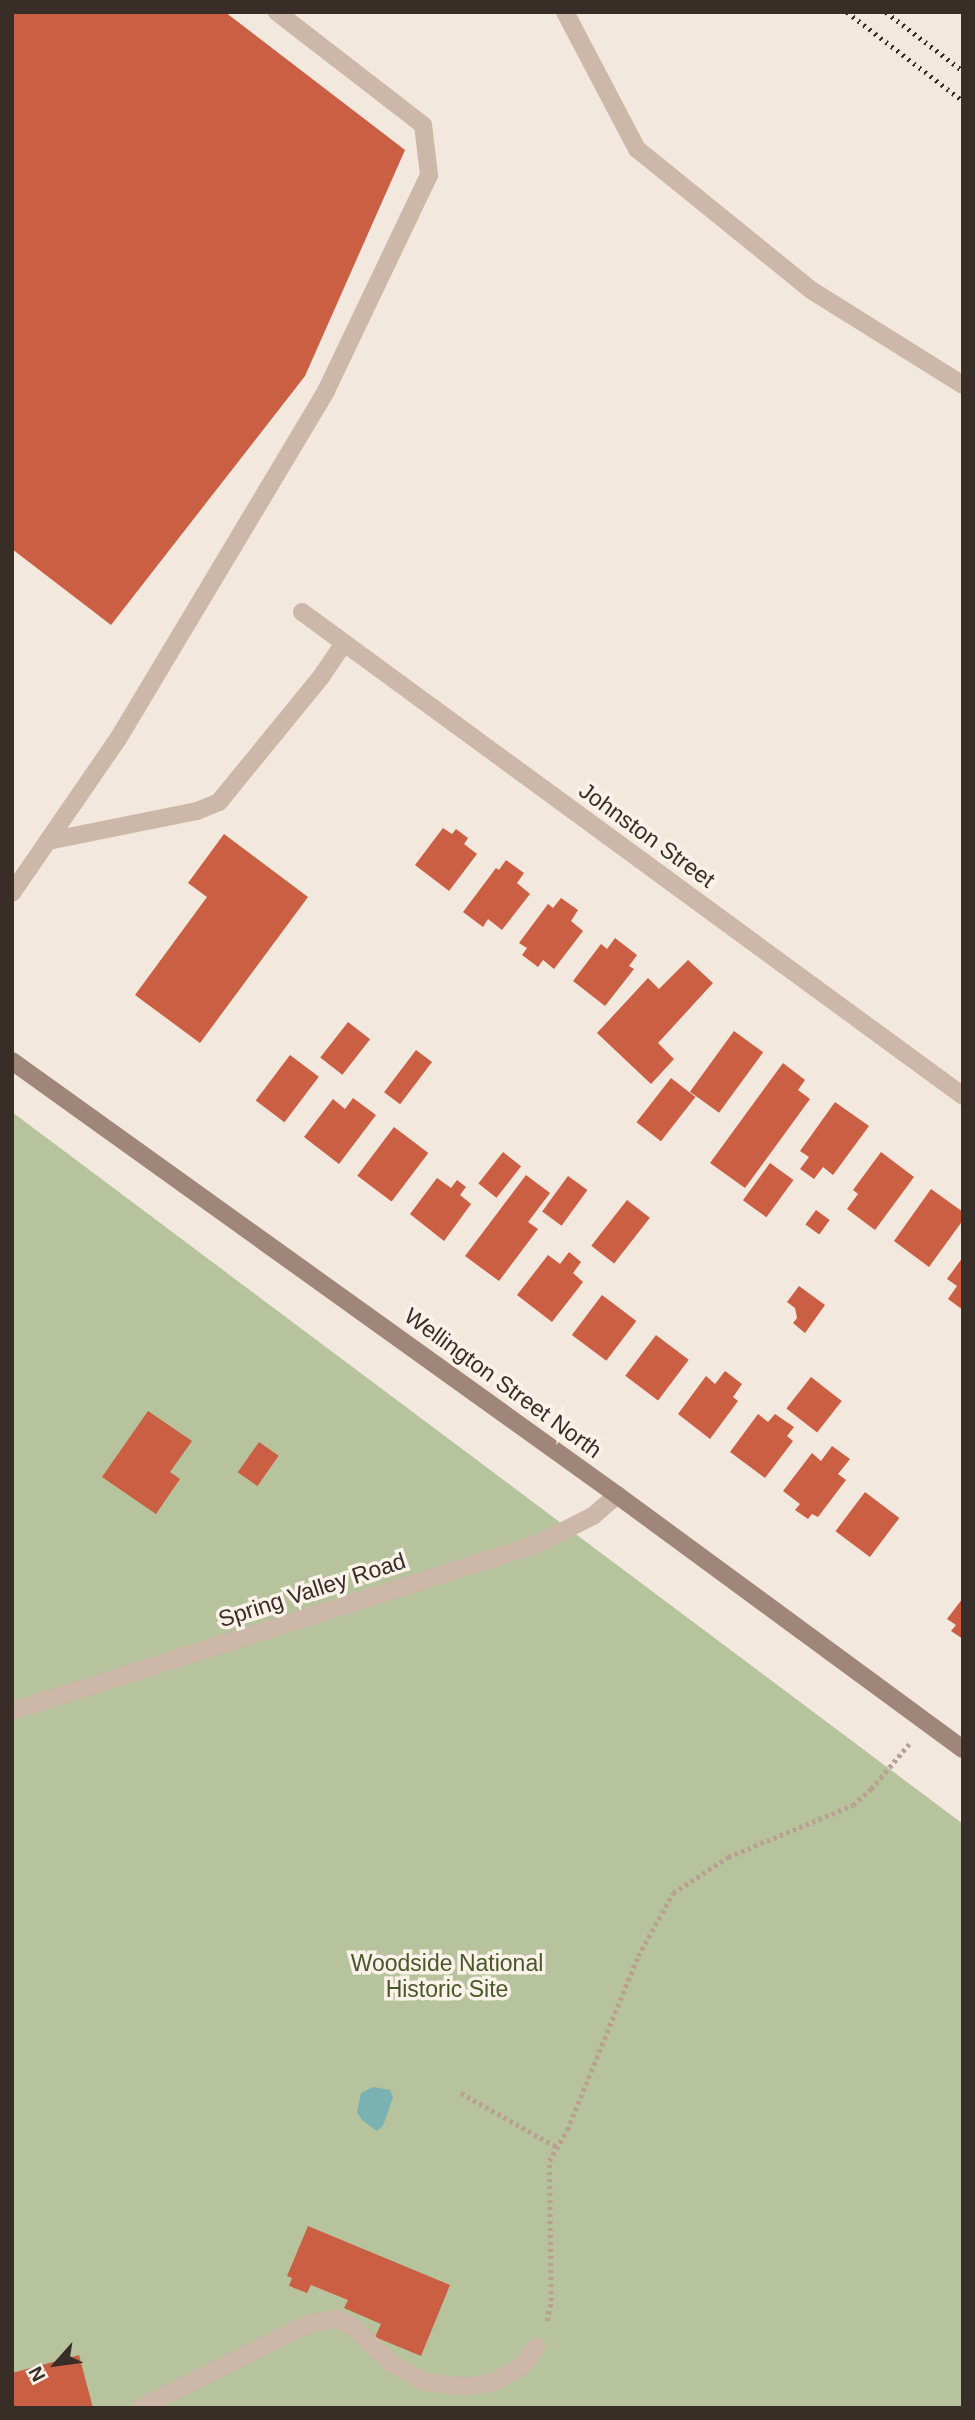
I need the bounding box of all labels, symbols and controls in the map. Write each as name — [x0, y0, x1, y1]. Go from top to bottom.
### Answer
street label: Johnston Street — [574, 776, 720, 894]
street label: Wellington Street North — [399, 1302, 607, 1464]
street label: Spring Valley Road — [215, 1547, 409, 1633]
park label: Woodside National Historic Site — [351, 1949, 543, 2003]
north arrow — [21, 2329, 91, 2399]
text: N — [25, 2363, 50, 2385]

